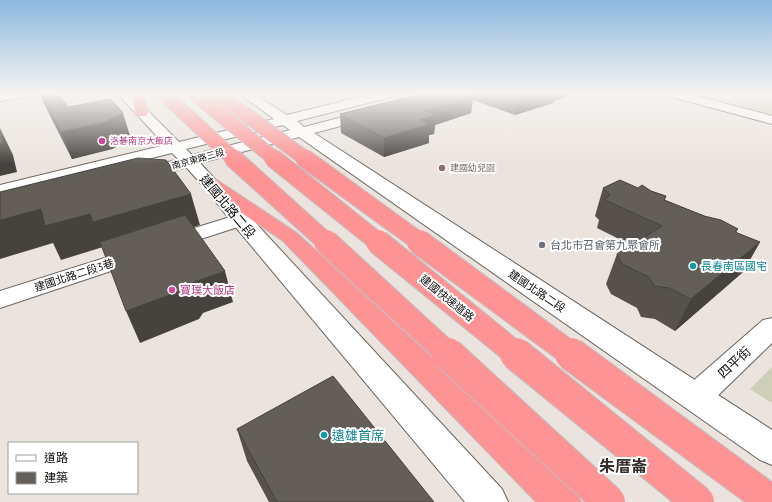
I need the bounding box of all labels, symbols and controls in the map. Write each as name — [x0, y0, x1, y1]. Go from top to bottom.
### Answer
place label: 洛碁南京大飯店 — [110, 135, 173, 146]
marker: 洛碁南京大飯店 — [97, 136, 107, 146]
street label: 南京東路三段 — [170, 146, 225, 171]
place label: 建國幼兒園 — [450, 162, 495, 173]
marker: 建國幼兒園 — [437, 163, 447, 173]
street label: 建國北路二段 — [196, 171, 259, 242]
place label: 台北市召會第九聚會所 — [550, 238, 660, 252]
marker: 台北市召會第九聚會所 — [537, 240, 547, 250]
street label: 建國北路二段3巷 — [32, 256, 116, 294]
place label: 長春南區國宅 — [701, 259, 767, 273]
marker: 長春南區國宅 — [688, 261, 698, 271]
street label: 建國北路二段 — [506, 267, 568, 315]
street label: 建國快速道路 — [417, 272, 477, 324]
place label: 寶璞大飯店 — [180, 283, 235, 297]
marker: 寶璞大飯店 — [167, 285, 177, 295]
street label: 四平街 — [714, 343, 754, 382]
place label: 遠雄首席 — [332, 427, 384, 444]
marker: 遠雄首席 — [319, 430, 329, 440]
legend — [8, 442, 138, 494]
text: 道路 — [44, 450, 68, 465]
district label: 朱厝崙 — [599, 456, 647, 476]
text: 建築 — [44, 470, 68, 485]

